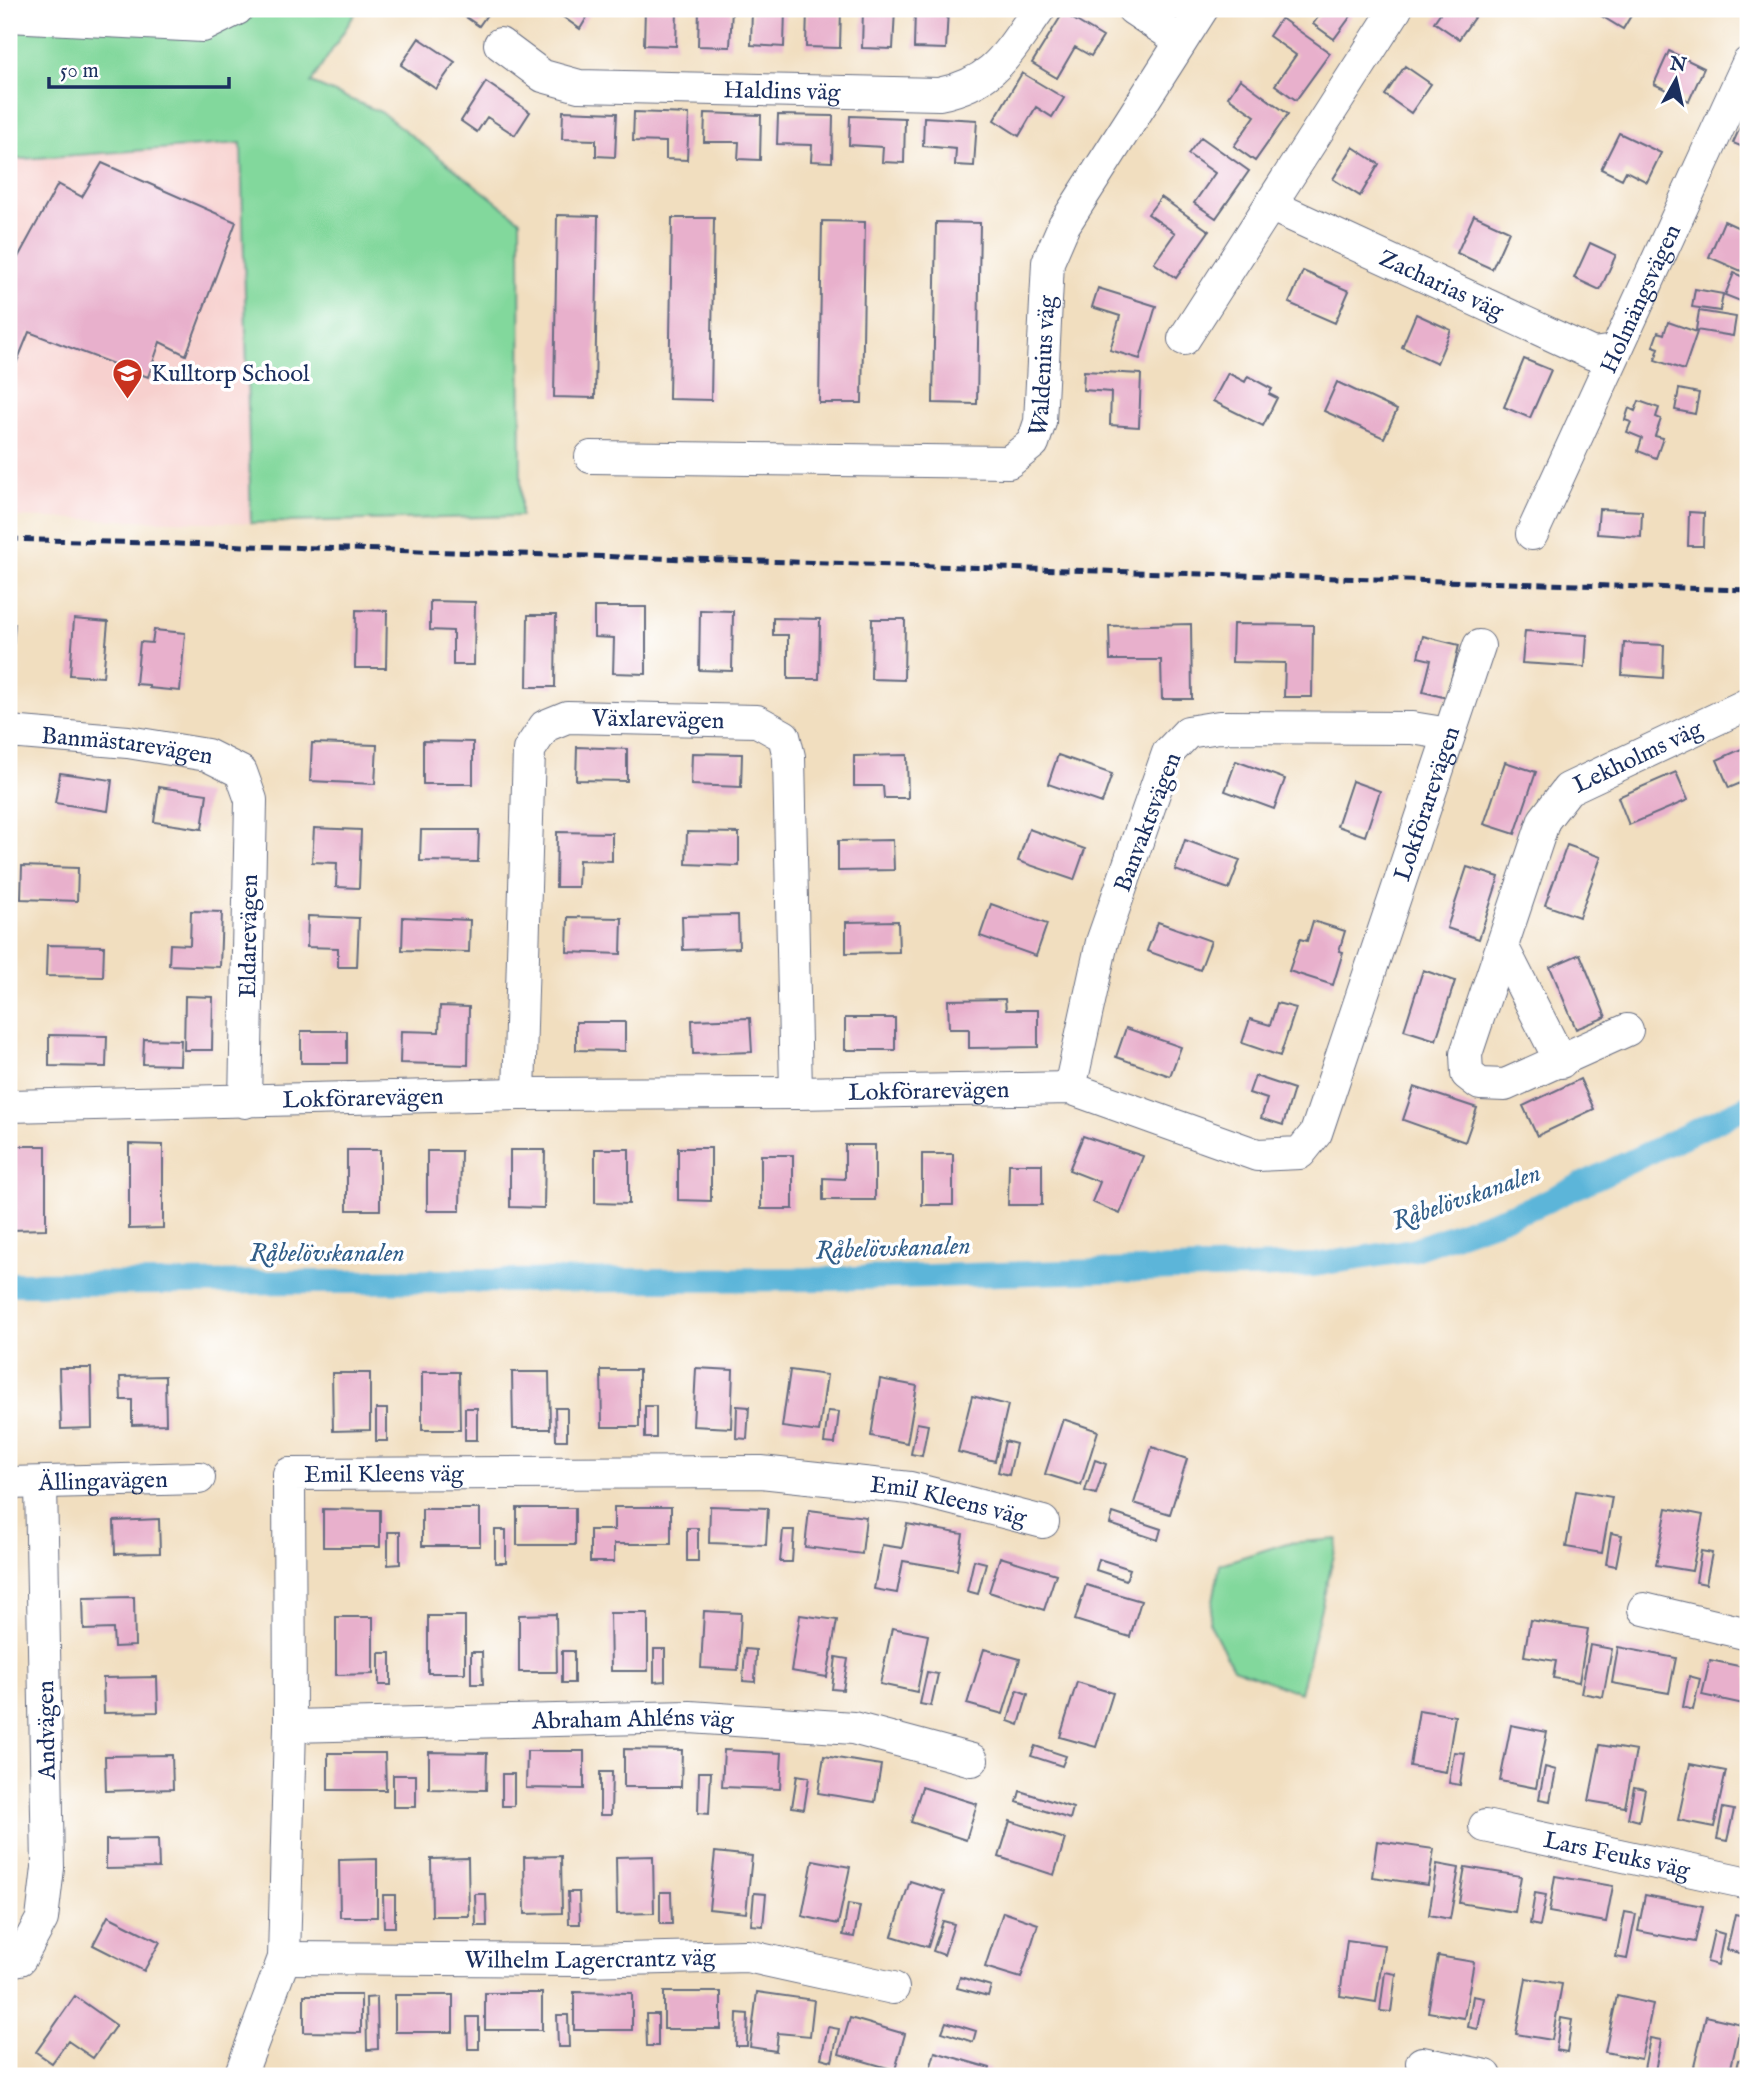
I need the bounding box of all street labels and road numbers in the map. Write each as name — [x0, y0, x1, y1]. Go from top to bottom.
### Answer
street label: Haldins väg — [723, 75, 842, 109]
street label: Holmängsvägen — [1594, 220, 1689, 379]
street label: Zacharias väg — [1374, 243, 1509, 328]
street label: Waldenius väg — [1022, 294, 1063, 441]
street label: Växlarevägen — [591, 704, 725, 737]
street label: Lekholms väg — [1568, 713, 1709, 801]
street label: Banmästarevägen — [40, 721, 215, 773]
street label: Lokförarevägen — [1387, 722, 1468, 885]
street label: Banvaktsvägen — [1108, 748, 1189, 897]
street label: Eldarevägen — [233, 874, 266, 998]
street label: Lokförarevägen — [848, 1075, 1010, 1109]
street label: Lokförarevägen — [282, 1082, 444, 1117]
street label: Emil Kleens väg — [304, 1459, 465, 1491]
street label: Ällingavägen — [37, 1465, 168, 1499]
street label: Emil Kleens väg — [869, 1470, 1031, 1534]
street label: Andvägen — [31, 1680, 64, 1781]
street label: Abraham Ahléns väg — [531, 1703, 736, 1738]
street label: Lars Feuks väg — [1541, 1825, 1694, 1887]
street label: Wilhelm Lagercrantz väg — [464, 1943, 717, 1977]

